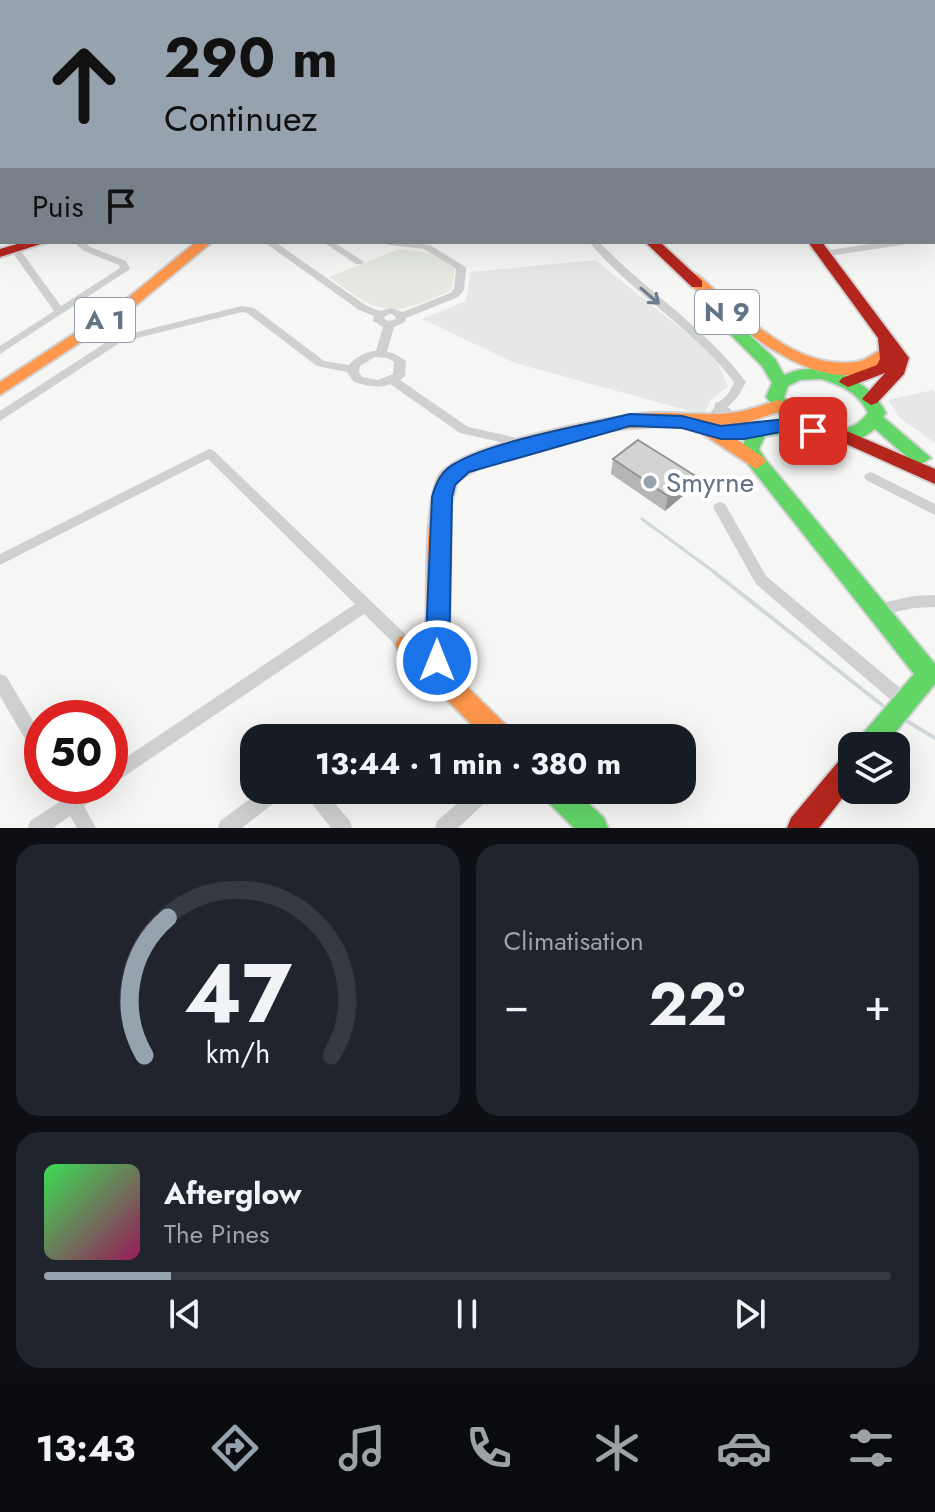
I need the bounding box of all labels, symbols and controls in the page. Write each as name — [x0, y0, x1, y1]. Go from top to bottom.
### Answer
text: 290 m — [164, 17, 338, 98]
icon: ahead — [32, 32, 136, 136]
text: Continuez — [164, 92, 318, 144]
icon: arrive — [99, 184, 143, 228]
text: Puis — [32, 185, 83, 228]
one-way arrow — [639, 287, 660, 305]
road number: N 9 — [695, 290, 759, 334]
road number: A 1 — [75, 298, 135, 342]
pin — [779, 397, 847, 465]
icon: arrive — [791, 409, 835, 453]
place label: Smyrne — [666, 462, 754, 503]
marker: Smyrne — [641, 473, 659, 491]
position arrow — [395, 619, 479, 703]
speed limit sign: 50 — [24, 700, 128, 804]
map controls — [838, 732, 910, 804]
button: layers — [838, 732, 910, 804]
text: 13:44 · 1 min · 380 m — [315, 742, 621, 785]
text: Climatisation — [504, 922, 644, 960]
text: 47 — [184, 933, 292, 1053]
text: 22° — [648, 961, 745, 1048]
text: − — [504, 973, 529, 1037]
text: + — [864, 973, 891, 1037]
text: km/h — [205, 1032, 270, 1074]
text: Afterglow — [164, 1172, 301, 1215]
text: The Pines — [164, 1215, 269, 1253]
icon: previous — [163, 1292, 207, 1336]
icon: pause — [445, 1292, 489, 1336]
icon: next — [728, 1292, 772, 1336]
icon: directions — [207, 1420, 263, 1476]
icon: music — [334, 1420, 390, 1476]
icon: phone — [461, 1420, 517, 1476]
icon: climate — [589, 1420, 645, 1476]
icon: car — [716, 1420, 772, 1476]
icon: filters — [843, 1420, 899, 1476]
text: 13:43 — [36, 1422, 135, 1474]

